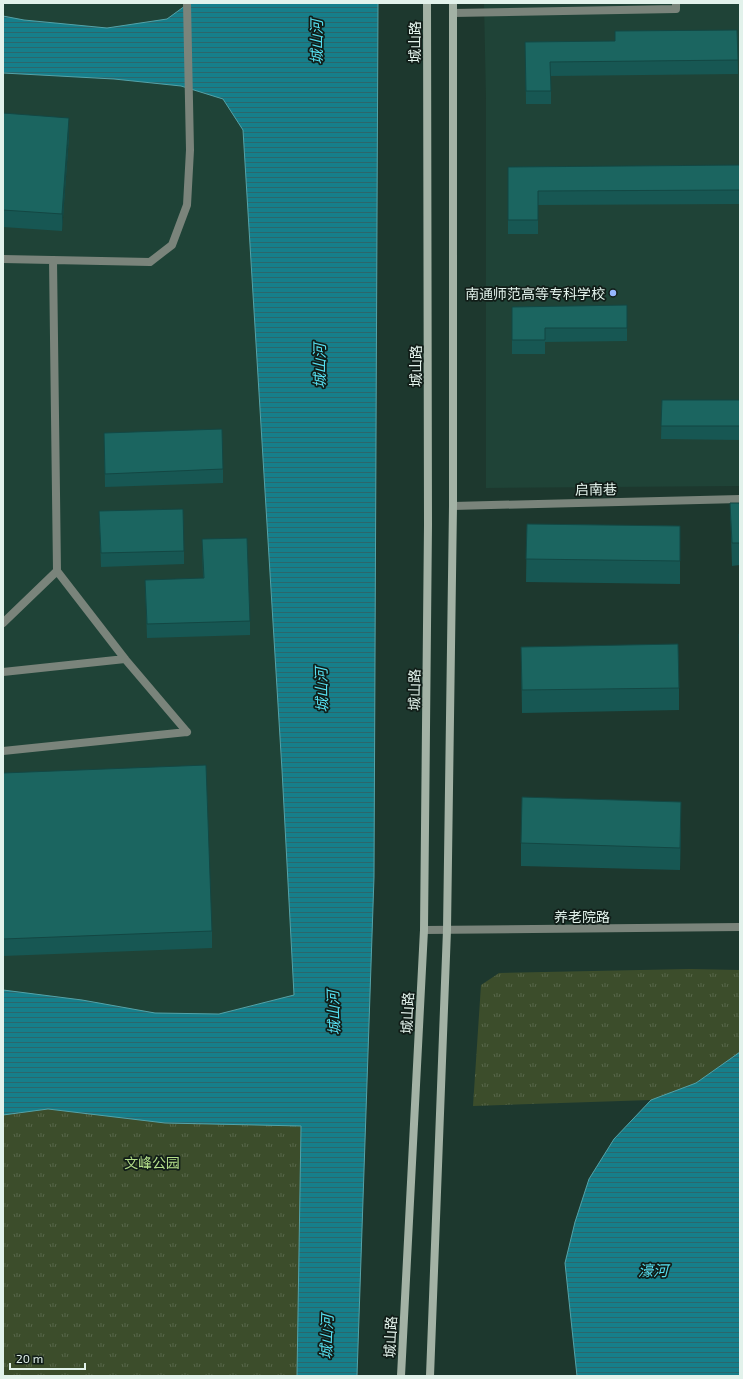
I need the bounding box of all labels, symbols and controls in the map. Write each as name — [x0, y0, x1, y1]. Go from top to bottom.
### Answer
water label: 城山河 — [307, 17, 325, 65]
street label: 城山路 — [406, 21, 423, 63]
place label: 南通师范高等专科学校 — [465, 285, 605, 302]
marker: 南通师范高等专科学校 — [608, 288, 618, 298]
water label: 城山河 — [310, 341, 328, 389]
street label: 城山路 — [407, 345, 424, 387]
street label: 启南巷 — [575, 480, 617, 498]
water label: 城山河 — [312, 664, 330, 713]
street label: 城山路 — [405, 669, 423, 711]
street label: 养老院路 — [554, 908, 610, 925]
water label: 城山河 — [323, 987, 343, 1036]
street label: 城山路 — [397, 992, 417, 1034]
park label: 文峰公园 — [124, 1154, 180, 1171]
water label: 濠河 — [638, 1261, 671, 1279]
water label: 城山河 — [316, 1311, 336, 1360]
street label: 城山路 — [380, 1316, 400, 1358]
scale bar — [10, 1345, 85, 1371]
text: 20 m — [16, 1351, 43, 1365]

